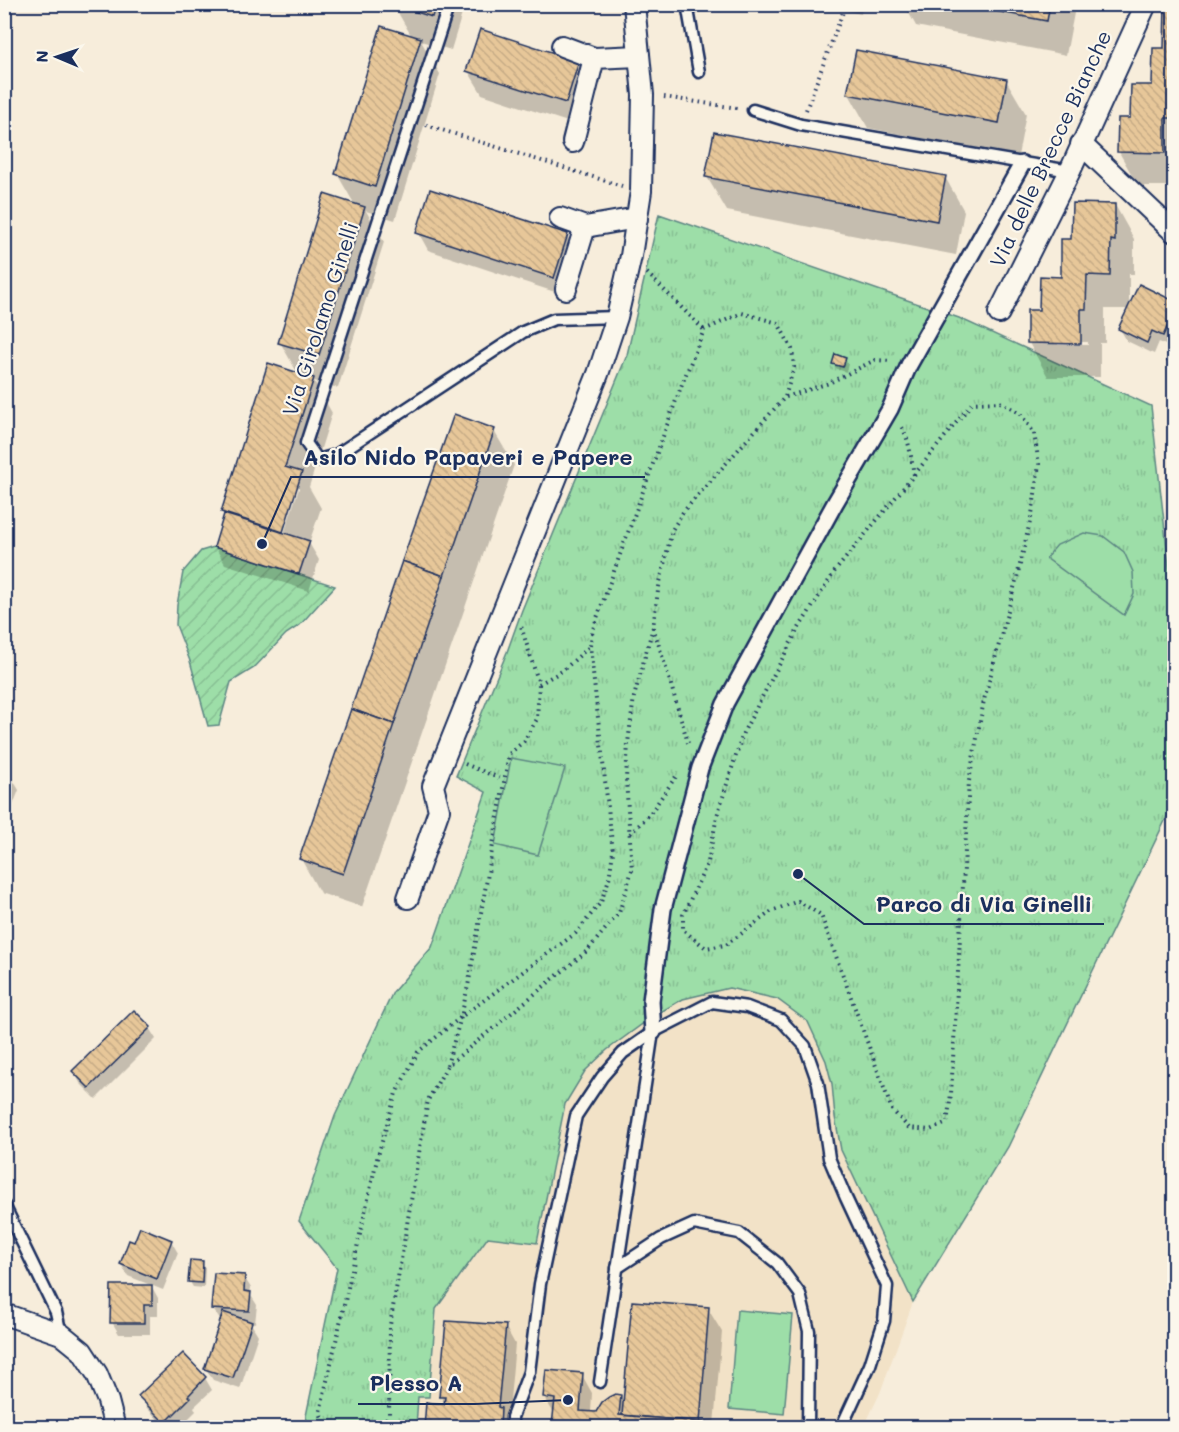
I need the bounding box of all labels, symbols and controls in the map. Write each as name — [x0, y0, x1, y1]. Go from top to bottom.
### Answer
street label: Via delle Brecce Bianche — [983, 25, 1117, 271]
north arrow — [27, 27, 87, 87]
text: N — [31, 50, 52, 63]
street label: Via Girolamo Ginelli — [275, 218, 364, 419]
callout: Asilo Nido Papaveri e Papere — [291, 437, 645, 477]
text: Asilo Nido Papaveri e Papere — [303, 442, 633, 471]
callout: Parco di Via Ginelli — [864, 884, 1104, 924]
text: Parco di Via Ginelli — [876, 889, 1092, 918]
callout: Plesso A — [358, 1364, 475, 1404]
text: Plesso A — [370, 1368, 462, 1397]

